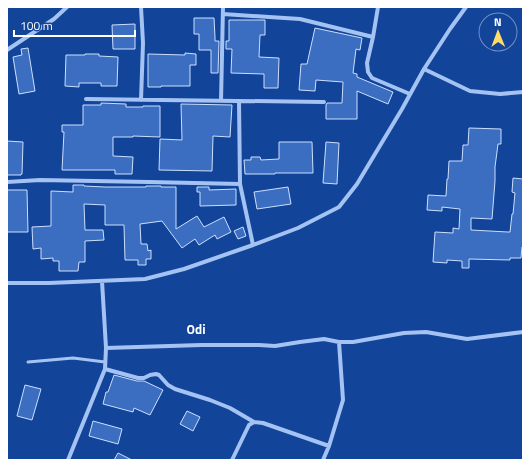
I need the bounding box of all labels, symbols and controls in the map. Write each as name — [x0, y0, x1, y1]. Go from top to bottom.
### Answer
scale bar — [14, 12, 135, 38]
north arrow — [478, 12, 518, 52]
text: N — [494, 14, 502, 30]
text: 100 m — [20, 16, 53, 35]
district label: Odi — [187, 319, 205, 339]

